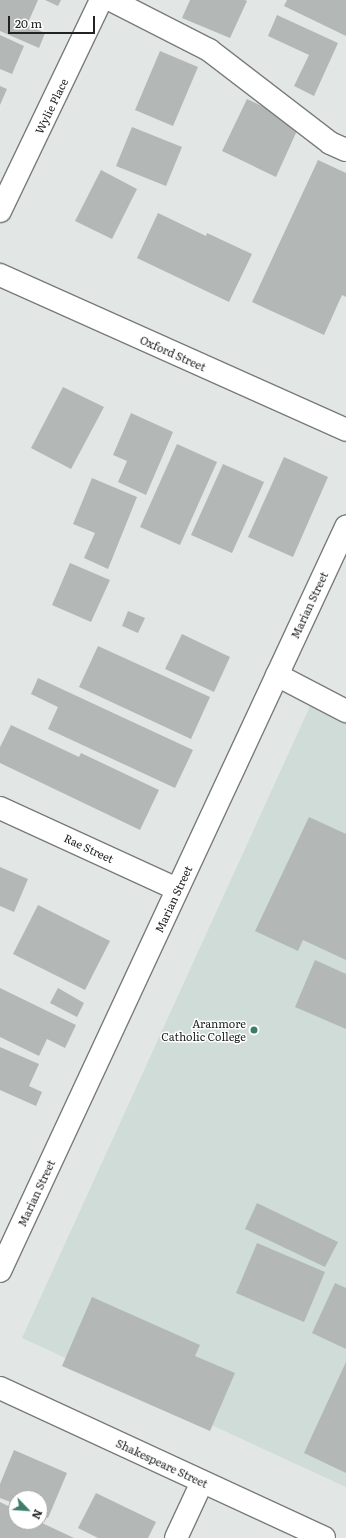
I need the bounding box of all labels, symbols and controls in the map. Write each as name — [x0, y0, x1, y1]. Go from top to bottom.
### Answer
scale bar — [10, 8, 97, 34]
text: 20 m — [15, 14, 42, 32]
street label: Wylie Place — [32, 76, 70, 136]
street label: Oxford Street — [138, 333, 208, 373]
street label: Marian Street — [288, 569, 330, 641]
street label: Rae Street — [62, 831, 116, 865]
street label: Marian Street — [152, 863, 194, 935]
place label: Aranmore Catholic College — [161, 1017, 246, 1043]
marker: Aranmore Catholic College — [249, 1025, 259, 1035]
street label: Marian Street — [15, 1157, 57, 1229]
street label: Shakespeare Street — [114, 1436, 210, 1490]
north arrow — [8, 1490, 48, 1530]
text: N — [29, 1507, 47, 1522]

